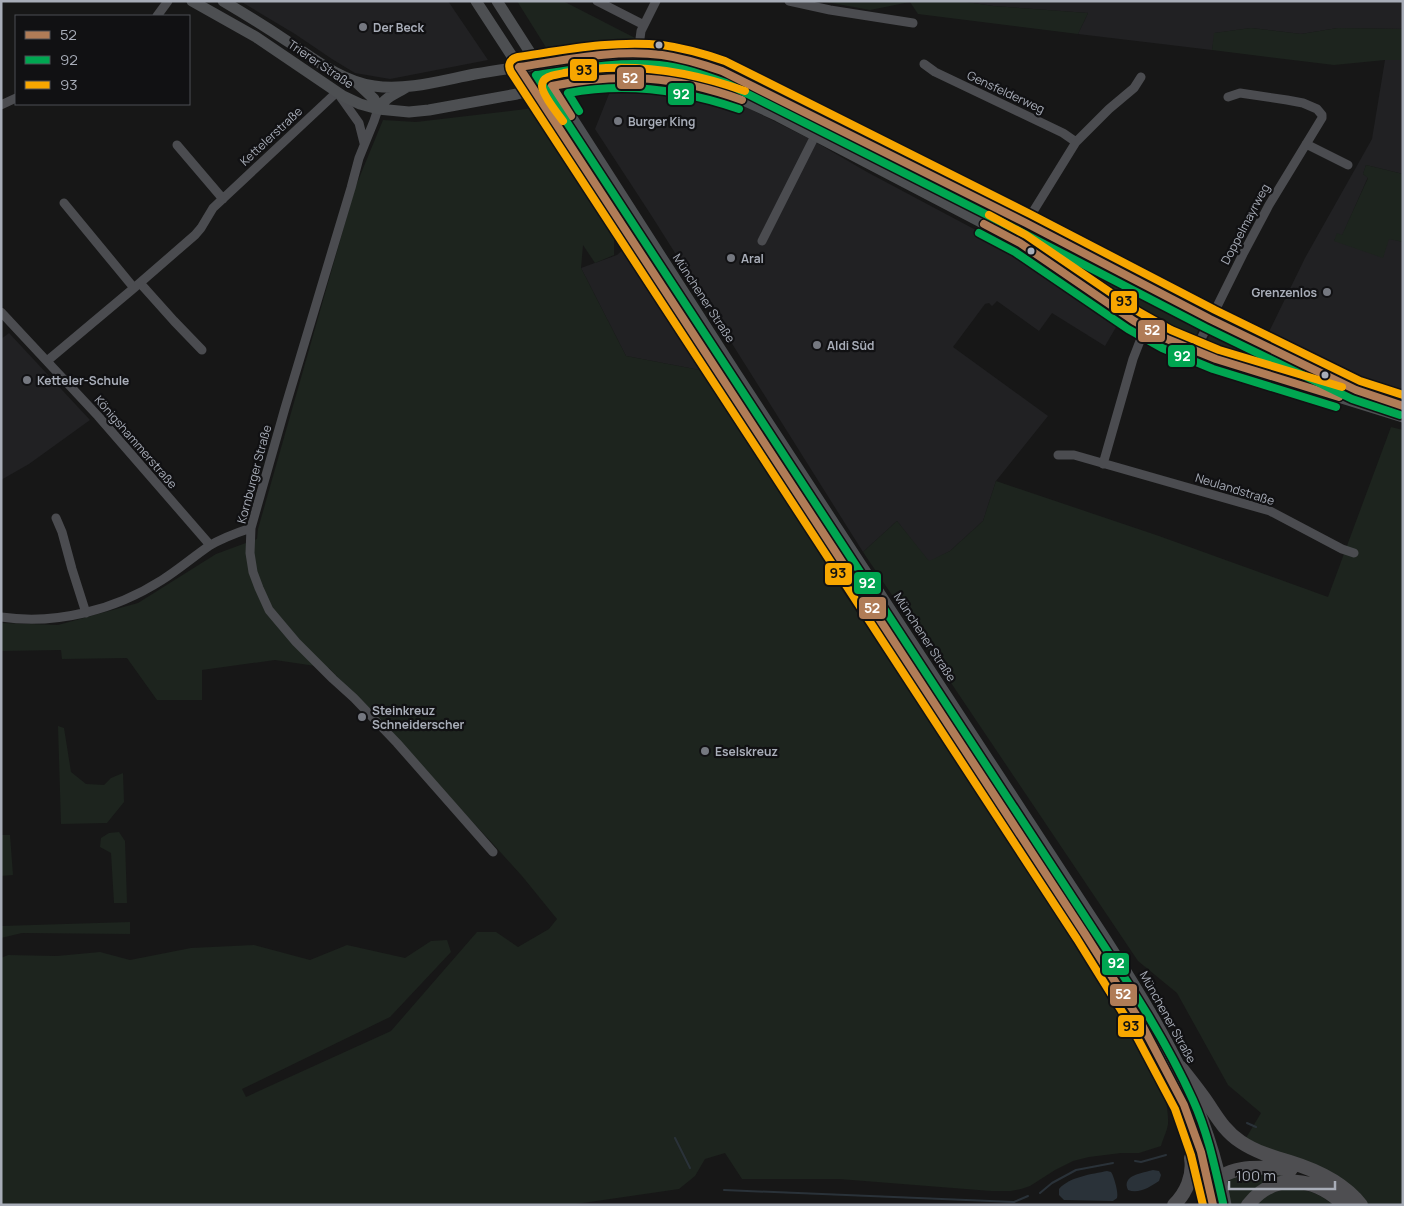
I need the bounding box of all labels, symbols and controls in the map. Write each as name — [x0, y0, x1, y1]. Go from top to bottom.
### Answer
legend — [15, 15, 190, 105]
place label: Der Beck — [373, 19, 425, 36]
marker: Der Beck — [357, 21, 369, 33]
text: 52 — [60, 24, 77, 45]
street label: Trierer Straße — [285, 36, 357, 92]
unlabelled marker — [654, 40, 664, 50]
text: 92 — [60, 49, 78, 70]
line badge: 93 — [569, 58, 598, 82]
text: 93 — [576, 60, 592, 79]
line badge: 52 — [616, 66, 645, 90]
street label: Gensfelderweg — [964, 67, 1048, 117]
text: 52 — [622, 68, 638, 87]
text: 93 — [60, 74, 78, 95]
line badge: 92 — [667, 82, 695, 106]
text: 92 — [672, 84, 690, 103]
street label: Kettelerstraße — [236, 103, 306, 169]
place label: Burger King — [628, 113, 695, 130]
marker: Burger King — [612, 115, 624, 127]
street label: Doppelmayrweg — [1217, 181, 1273, 267]
unlabelled marker — [1026, 246, 1036, 256]
street label: Münchener Straße — [669, 250, 739, 346]
place label: Aral — [741, 250, 764, 267]
marker: Aral — [725, 252, 737, 264]
place label: Grenzenlos — [1251, 284, 1317, 301]
marker: Grenzenlos — [1321, 286, 1333, 298]
line badge: 93 — [1110, 290, 1138, 314]
text: 93 — [1116, 291, 1132, 310]
line badge: 52 — [1137, 319, 1166, 343]
text: 52 — [1144, 320, 1160, 339]
place label: Aldi Süd — [827, 337, 874, 354]
marker: Aldi Süd — [811, 339, 823, 351]
line badge: 92 — [1167, 344, 1196, 368]
text: 92 — [1173, 346, 1191, 365]
unlabelled marker — [1320, 370, 1330, 380]
place label: Ketteler-Schule — [37, 372, 129, 389]
marker: Ketteler-Schule — [21, 374, 33, 386]
street label: Königshammerstraße — [91, 392, 181, 492]
street label: Kornburger Straße — [233, 423, 275, 525]
street label: Neulandstraße — [1193, 469, 1277, 509]
line badge: 93 — [824, 562, 853, 586]
text: 93 — [830, 563, 846, 582]
line badge: 92 — [853, 571, 882, 595]
text: 92 — [858, 573, 876, 592]
street label: Münchener Straße — [890, 589, 960, 685]
line badge: 52 — [858, 596, 887, 620]
text: 52 — [864, 598, 880, 617]
place label: Steinkreuz Schneiderscher — [372, 702, 465, 733]
marker: Steinkreuz Schneiderscher — [356, 711, 368, 723]
place label: Eselskreuz — [715, 743, 778, 760]
marker: Eselskreuz — [699, 745, 711, 757]
line badge: 92 — [1101, 952, 1130, 976]
text: 92 — [1107, 953, 1125, 972]
street label: Münchener Straße — [1136, 968, 1200, 1066]
line badge: 52 — [1109, 983, 1138, 1007]
text: 52 — [1115, 984, 1131, 1003]
line badge: 93 — [1117, 1014, 1145, 1038]
text: 93 — [1123, 1016, 1139, 1035]
scale bar — [1229, 1158, 1335, 1190]
text: 100 m — [1236, 1165, 1276, 1186]

